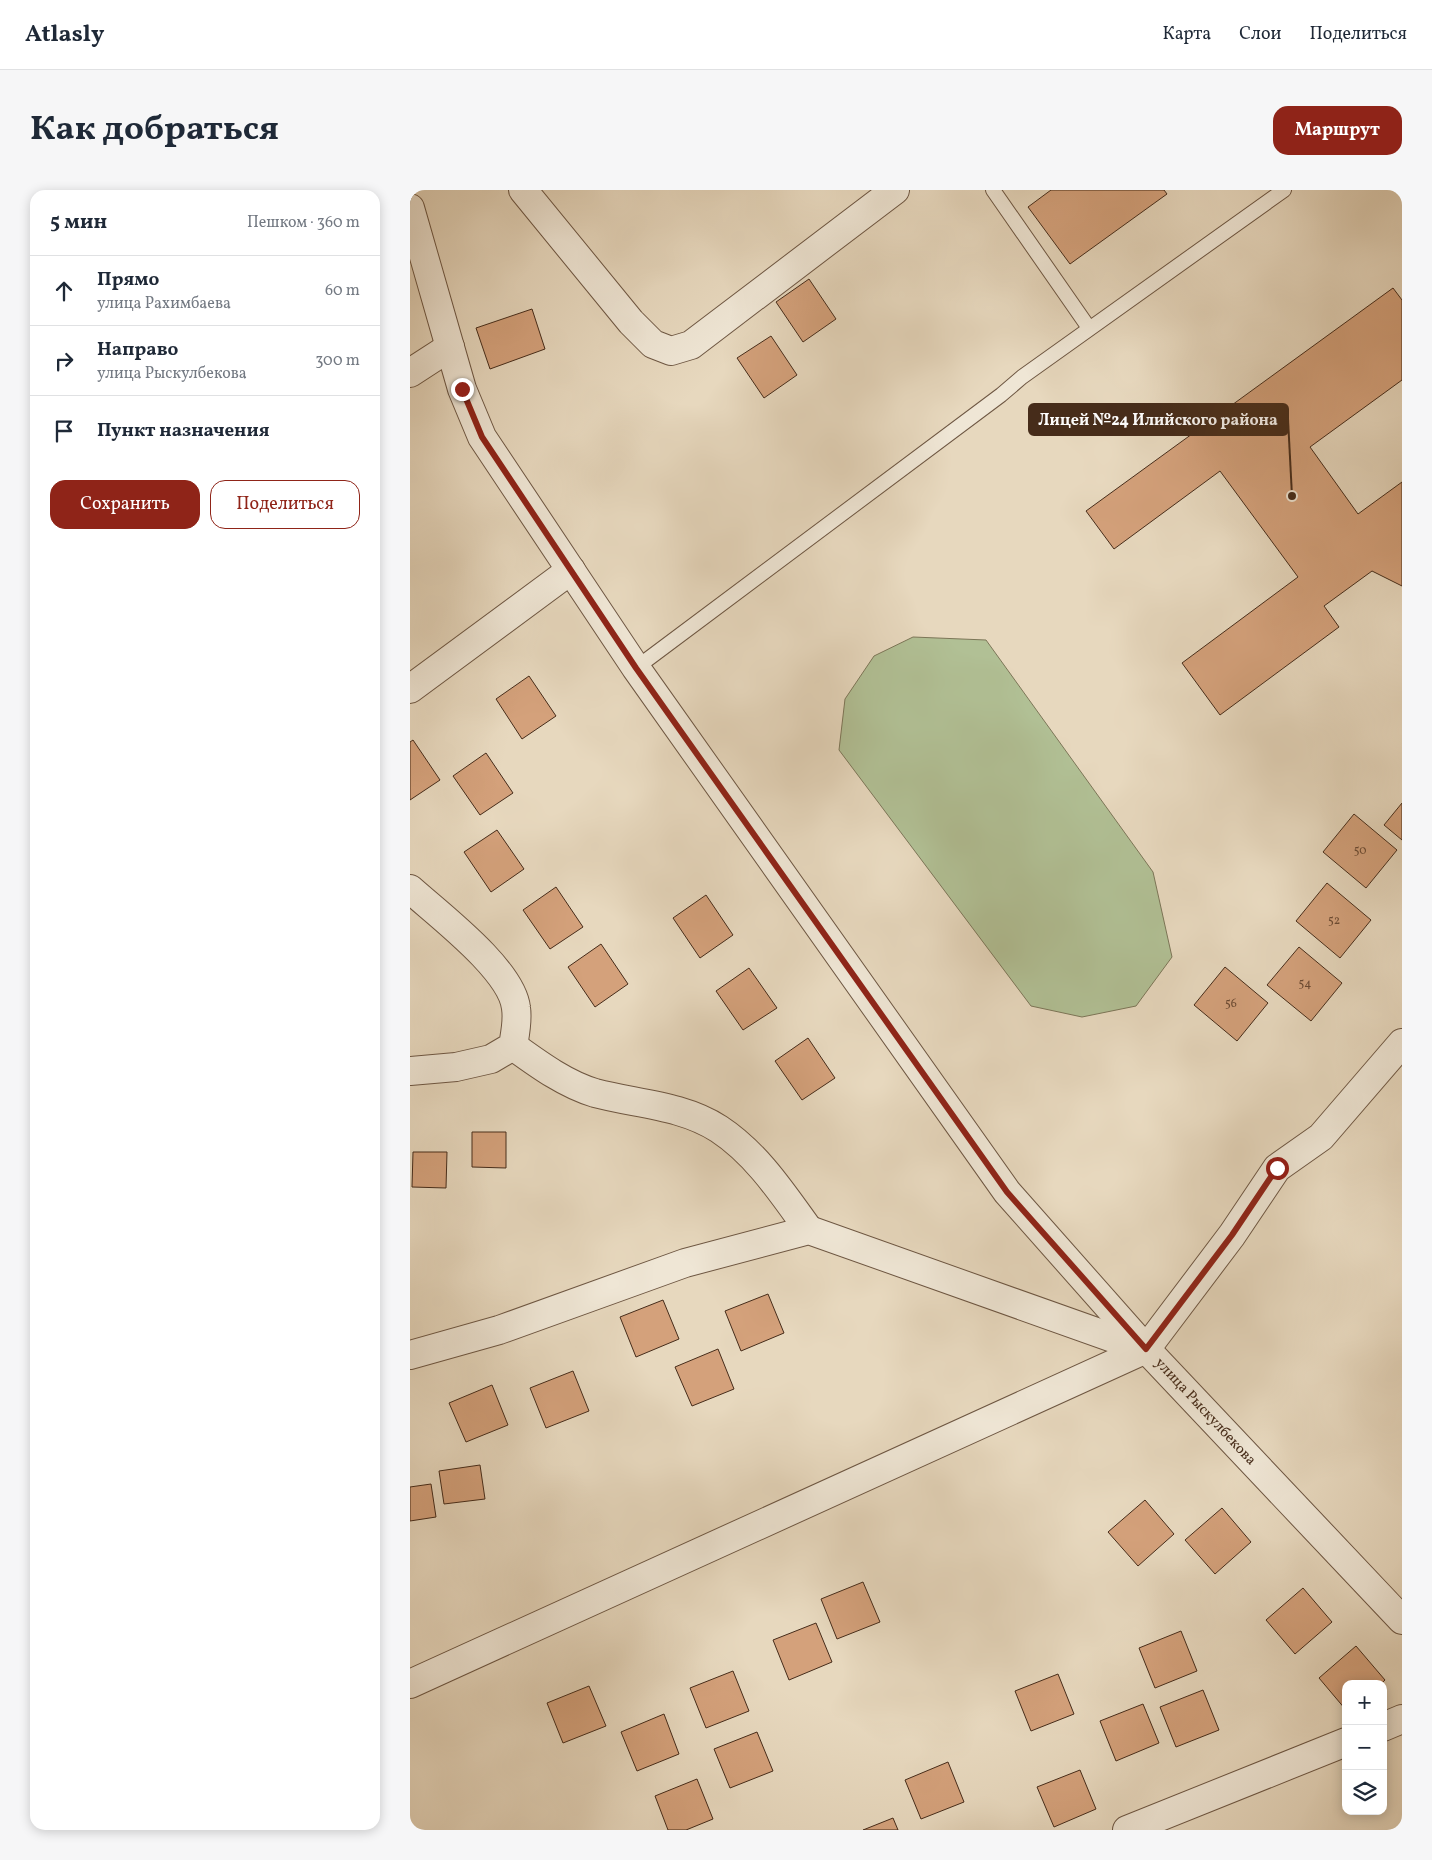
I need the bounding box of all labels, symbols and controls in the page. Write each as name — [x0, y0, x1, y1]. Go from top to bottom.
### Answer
text: Atlasly — [25, 18, 104, 52]
text: Карта — [1163, 22, 1211, 47]
text: Слои — [1239, 22, 1281, 47]
text: Поделиться — [1309, 22, 1407, 47]
text: Как добраться — [30, 106, 279, 154]
button: Маршрут — [1273, 106, 1402, 155]
text: 5 мин — [50, 208, 107, 237]
text: Пешком · 360 m — [247, 212, 360, 234]
text: Прямо — [97, 267, 159, 293]
icon: ahead — [50, 277, 78, 305]
text: 60 m — [325, 280, 360, 302]
text: улица Рахимбаева — [97, 293, 231, 315]
text: Направо — [97, 337, 179, 363]
icon: right — [50, 347, 78, 375]
text: 300 m — [315, 350, 360, 372]
text: улица Рыскулбекова — [97, 363, 247, 385]
route end — [451, 378, 474, 401]
callout: Лицей №24 Илийского района — [1029, 404, 1288, 435]
text: Лицей №24 Илийского района — [1038, 410, 1278, 432]
icon: arrive — [50, 417, 78, 445]
text: Пункт назначения — [97, 418, 270, 444]
button: Сохранить — [50, 480, 200, 529]
button: Поделиться — [210, 480, 360, 529]
house number: 50 — [1354, 843, 1366, 859]
house number: 52 — [1328, 913, 1340, 929]
house number: 54 — [1299, 976, 1311, 992]
house number: 56 — [1225, 996, 1237, 1012]
route start — [1266, 1157, 1289, 1180]
street label: улица Рыскулбекова — [1149, 1353, 1261, 1471]
map controls — [1342, 1680, 1387, 1815]
button: + — [1342, 1680, 1387, 1725]
button: − — [1342, 1725, 1387, 1770]
button: layers — [1342, 1770, 1387, 1815]

